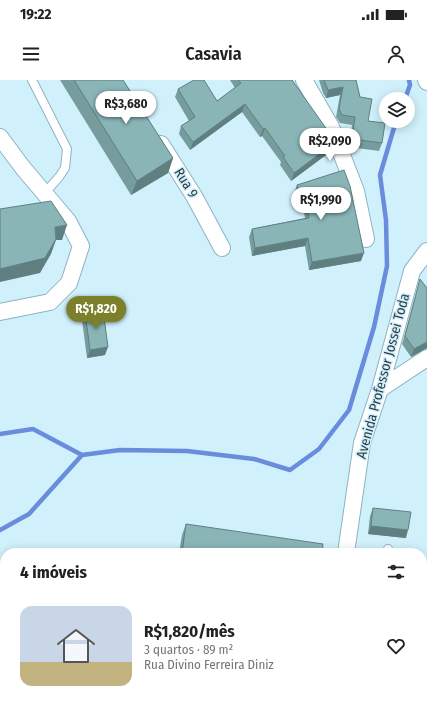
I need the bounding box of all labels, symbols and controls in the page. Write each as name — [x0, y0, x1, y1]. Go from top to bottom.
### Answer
text: 19:22 — [20, 5, 51, 23]
icon: menu — [20, 43, 42, 65]
text: Casavia — [185, 43, 242, 65]
icon: person — [385, 43, 407, 65]
pin: R$3,680 — [89, 91, 163, 125]
map controls — [379, 92, 415, 128]
button: layers — [379, 92, 415, 128]
text: R$3,680 — [104, 96, 148, 111]
pin: R$2,090 — [293, 128, 367, 162]
text: R$2,090 — [308, 133, 352, 148]
street label: Rua 9 — [170, 165, 202, 201]
pin: R$1,990 — [284, 187, 358, 221]
text: R$1,990 — [300, 192, 342, 207]
street label: Avenida Professor Jossei Toda — [353, 291, 413, 461]
pin: R$1,820 — [59, 296, 133, 330]
text: R$1,820 — [75, 301, 117, 316]
icon: filters — [385, 561, 407, 583]
text: 4 imóveis — [20, 562, 87, 583]
text: R$1,820/mês — [144, 621, 235, 642]
icon: home — [52, 622, 100, 670]
icon: heart — [385, 635, 407, 657]
text: 3 quartos · 89 m² — [144, 642, 233, 657]
text: Rua Divino Ferreira Diniz — [144, 657, 274, 672]

